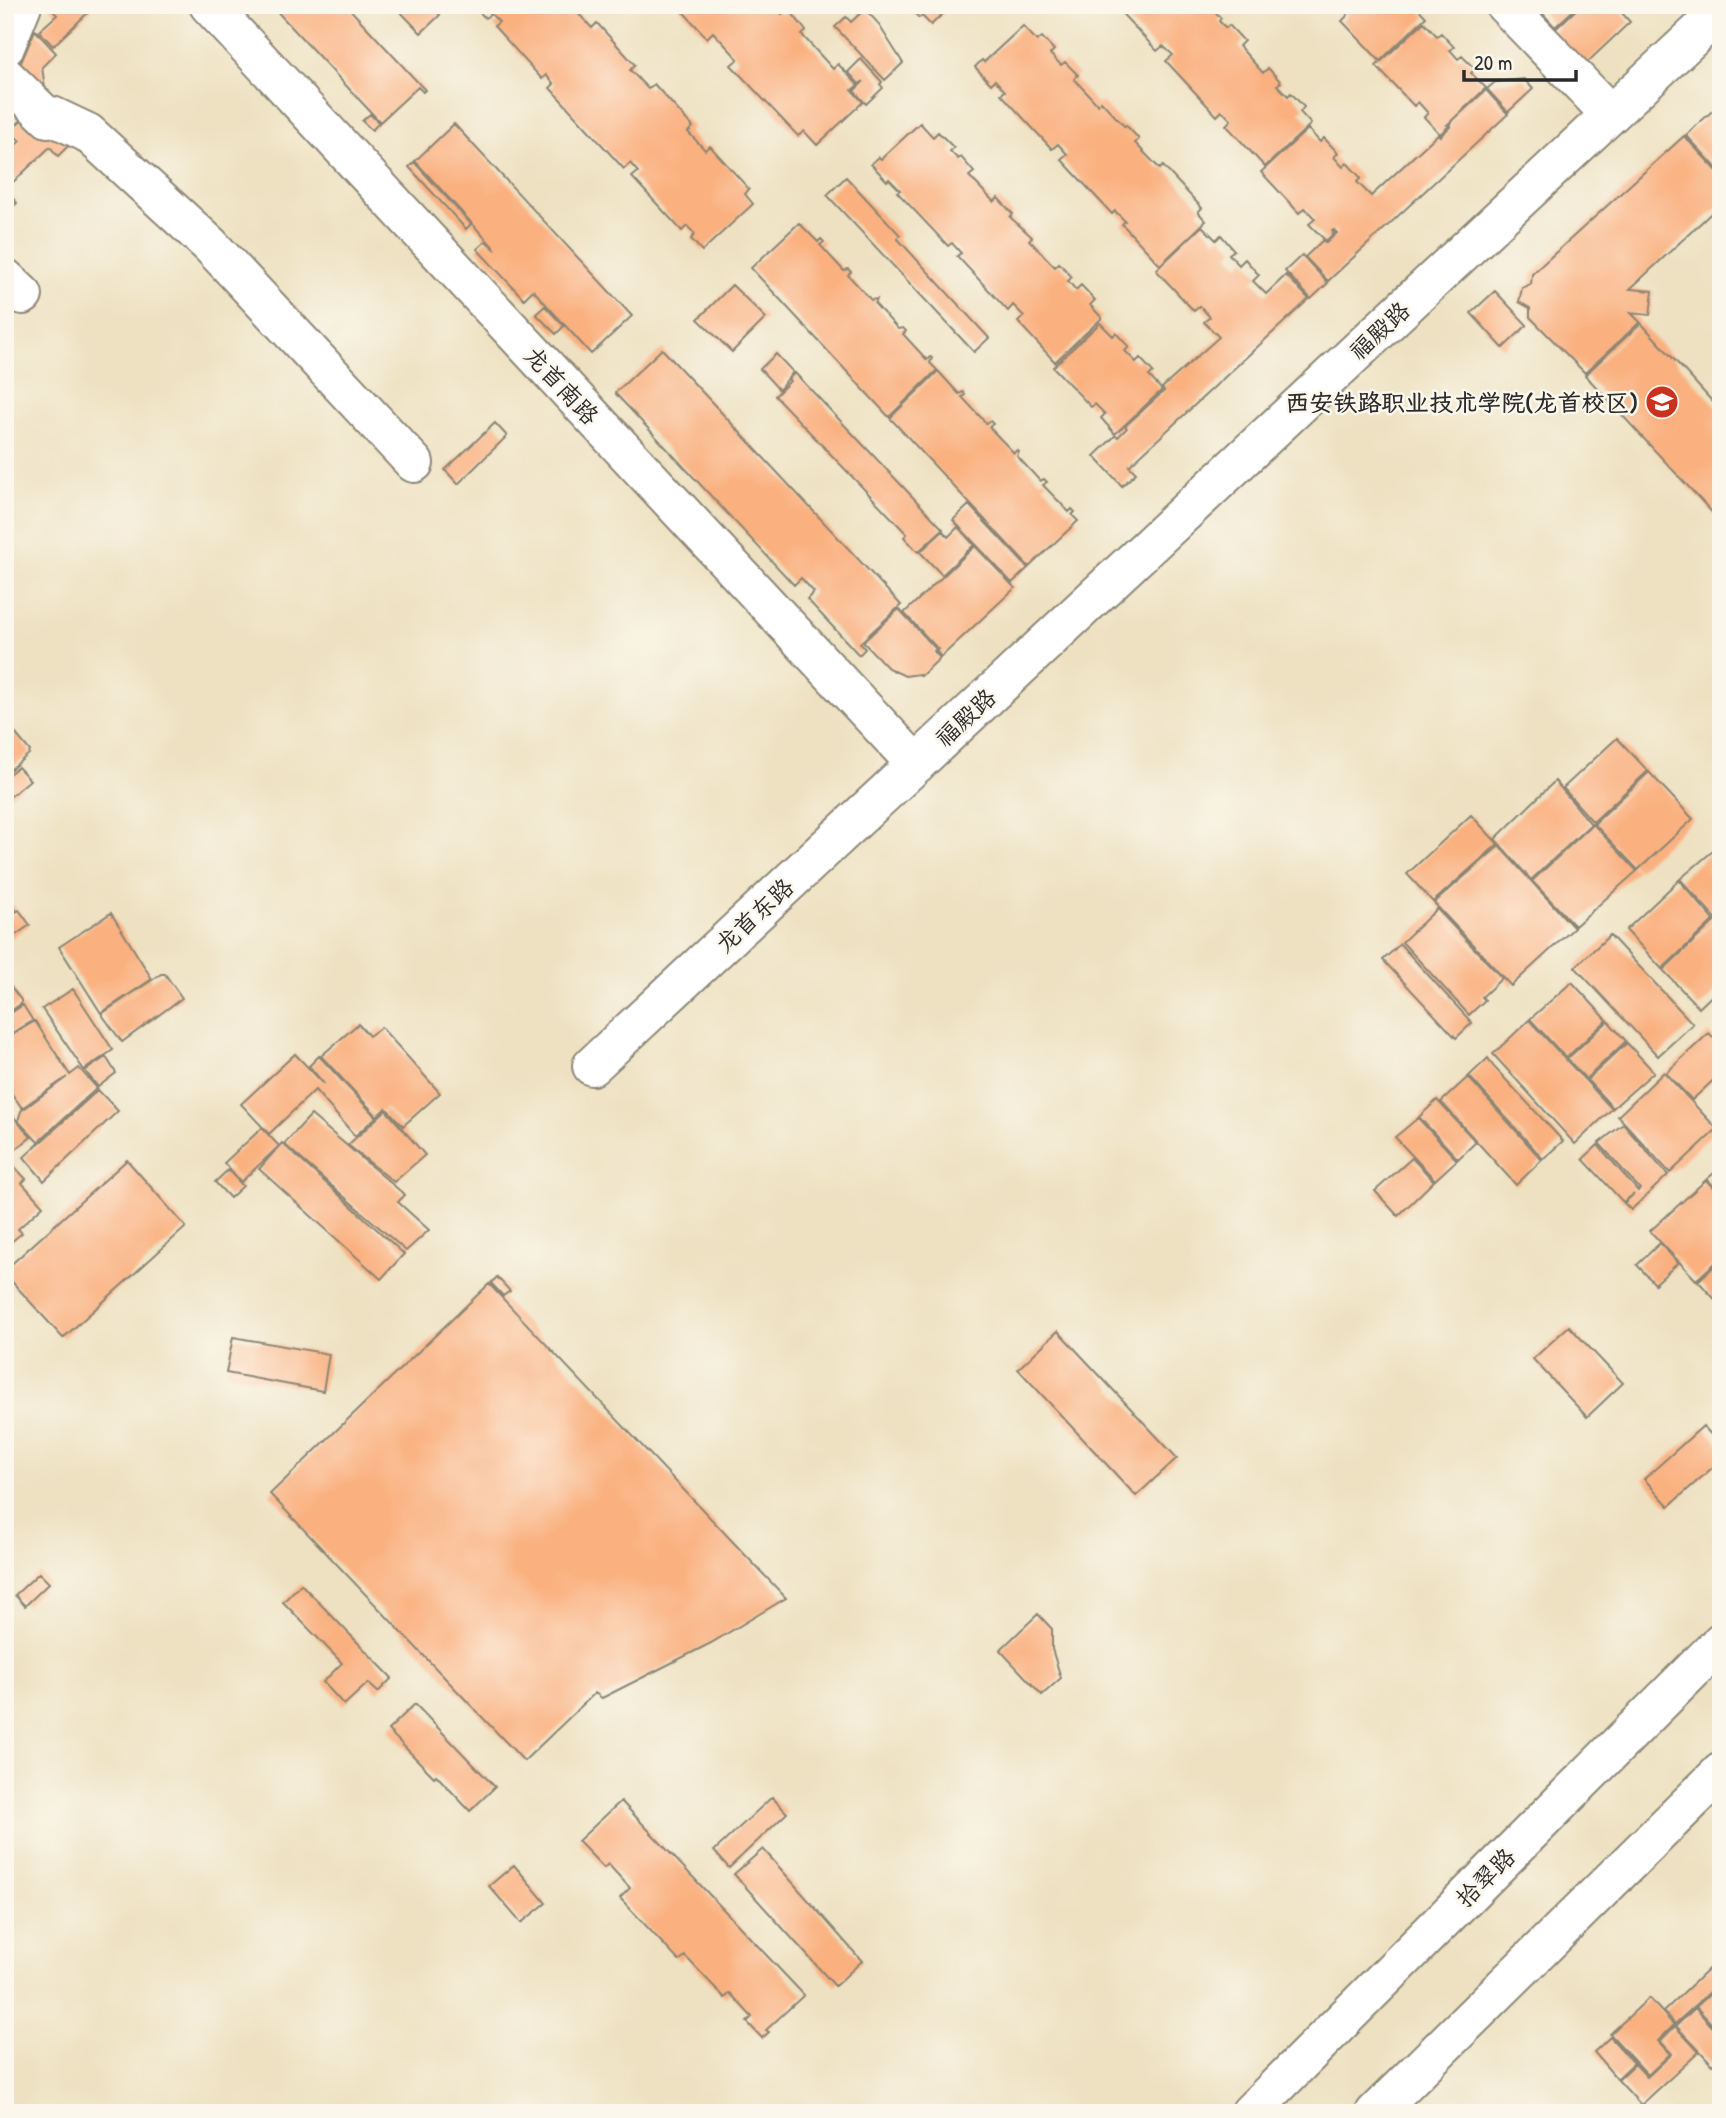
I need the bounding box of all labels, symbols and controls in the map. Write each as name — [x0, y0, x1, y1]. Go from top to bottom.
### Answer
scale bar — [1464, 38, 1576, 82]
text: 20 m — [1474, 48, 1512, 77]
street label: 福殿路 — [1342, 294, 1416, 366]
street label: 龙首南路 — [518, 339, 606, 431]
school or university icon: 西安铁路职业技术学院(龙首校区) — [1643, 383, 1681, 421]
place label: 西安铁路职业技术学院(龙首校区) — [1285, 386, 1638, 418]
street label: 福殿路 — [928, 681, 1002, 753]
street label: 龙首东路 — [708, 871, 800, 959]
street label: 拾翠路 — [1448, 1840, 1522, 1914]

